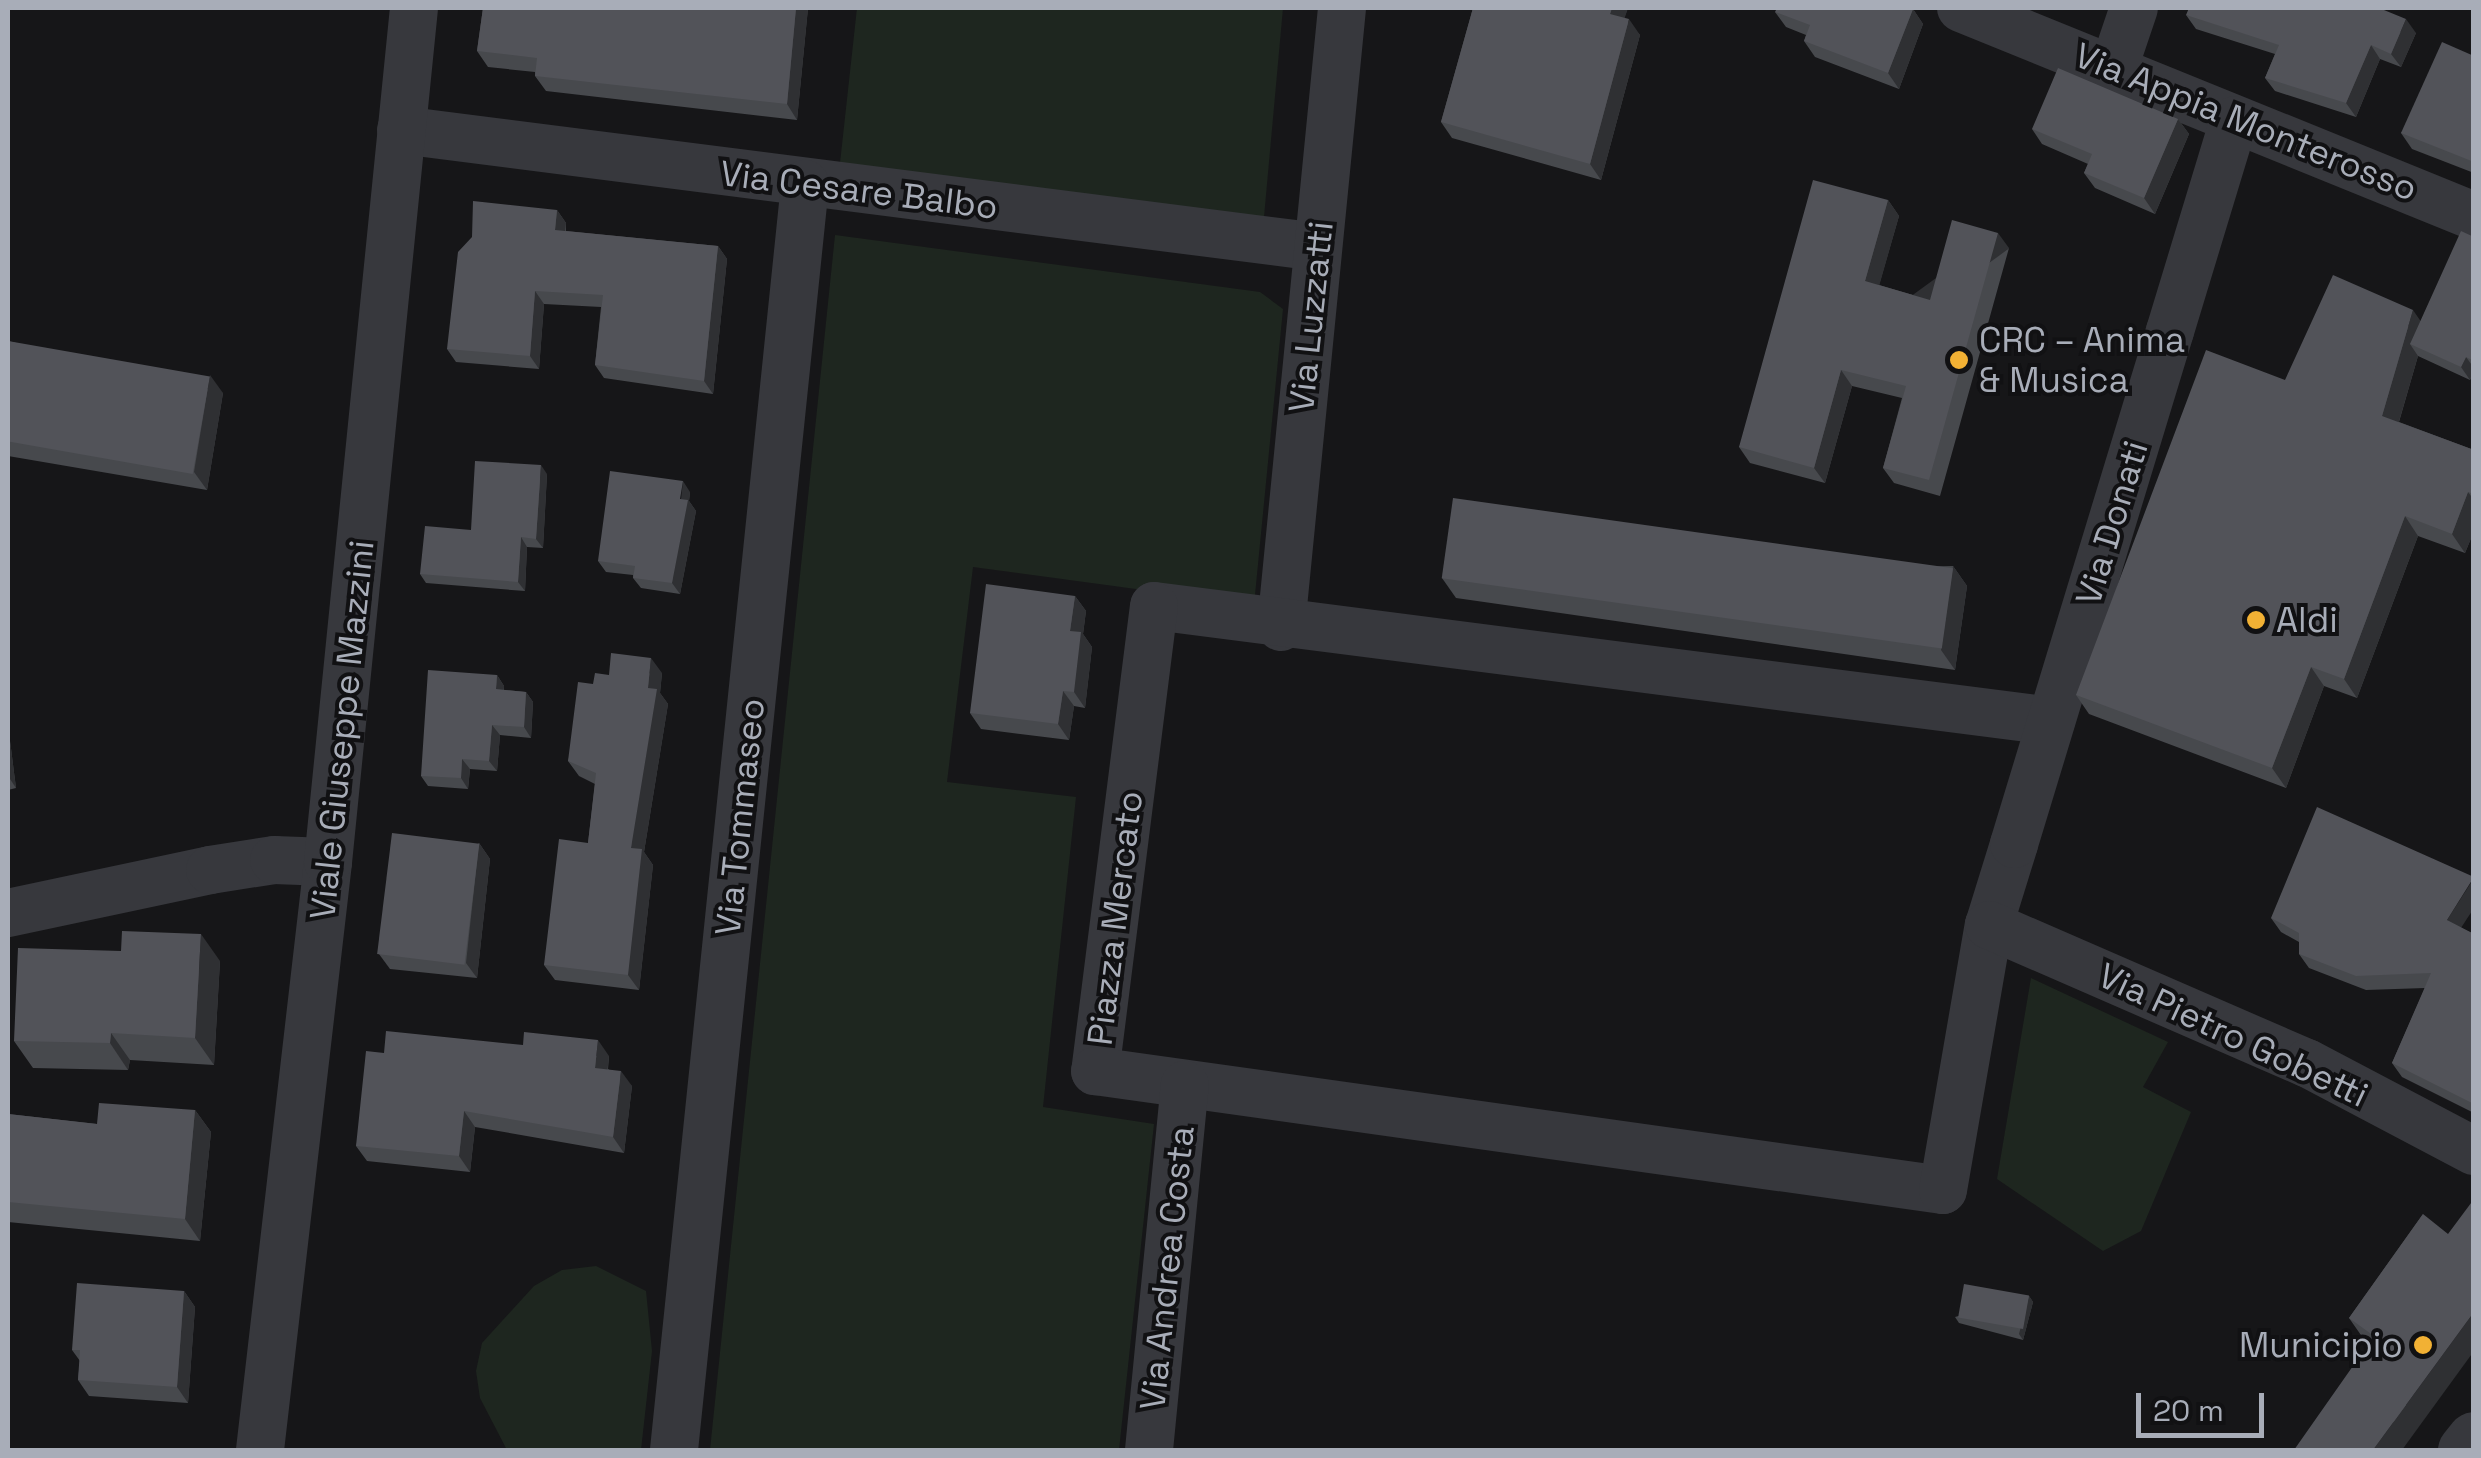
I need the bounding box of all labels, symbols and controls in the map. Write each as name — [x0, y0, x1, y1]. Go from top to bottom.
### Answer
street label: Via Appia Monterosso — [2068, 34, 2424, 210]
street label: Via Cesare Balbo — [718, 152, 1000, 228]
street label: Via Luzzatti — [1280, 219, 1342, 415]
place label: CRC – Anima & Musica — [1979, 319, 2188, 401]
marker: CRC – Anima & Musica — [1948, 349, 1970, 371]
street label: Via Donati — [2067, 436, 2157, 610]
street label: Viale Giuseppe Mazzini — [301, 538, 383, 922]
place label: Aldi — [2276, 599, 2338, 641]
marker: Aldi — [2245, 609, 2267, 631]
street label: Via Tommaseo — [707, 696, 773, 938]
street label: Piazza Mercato — [1079, 788, 1151, 1048]
street label: Via Pietro Gobetti — [2092, 954, 2374, 1116]
street label: Via Andrea Costa — [1131, 1124, 1203, 1412]
place label: Municipio — [2239, 1324, 2403, 1366]
marker: Municipio — [2412, 1334, 2434, 1356]
scale bar — [2141, 1373, 2268, 1435]
text: 20 m — [2153, 1391, 2224, 1430]

